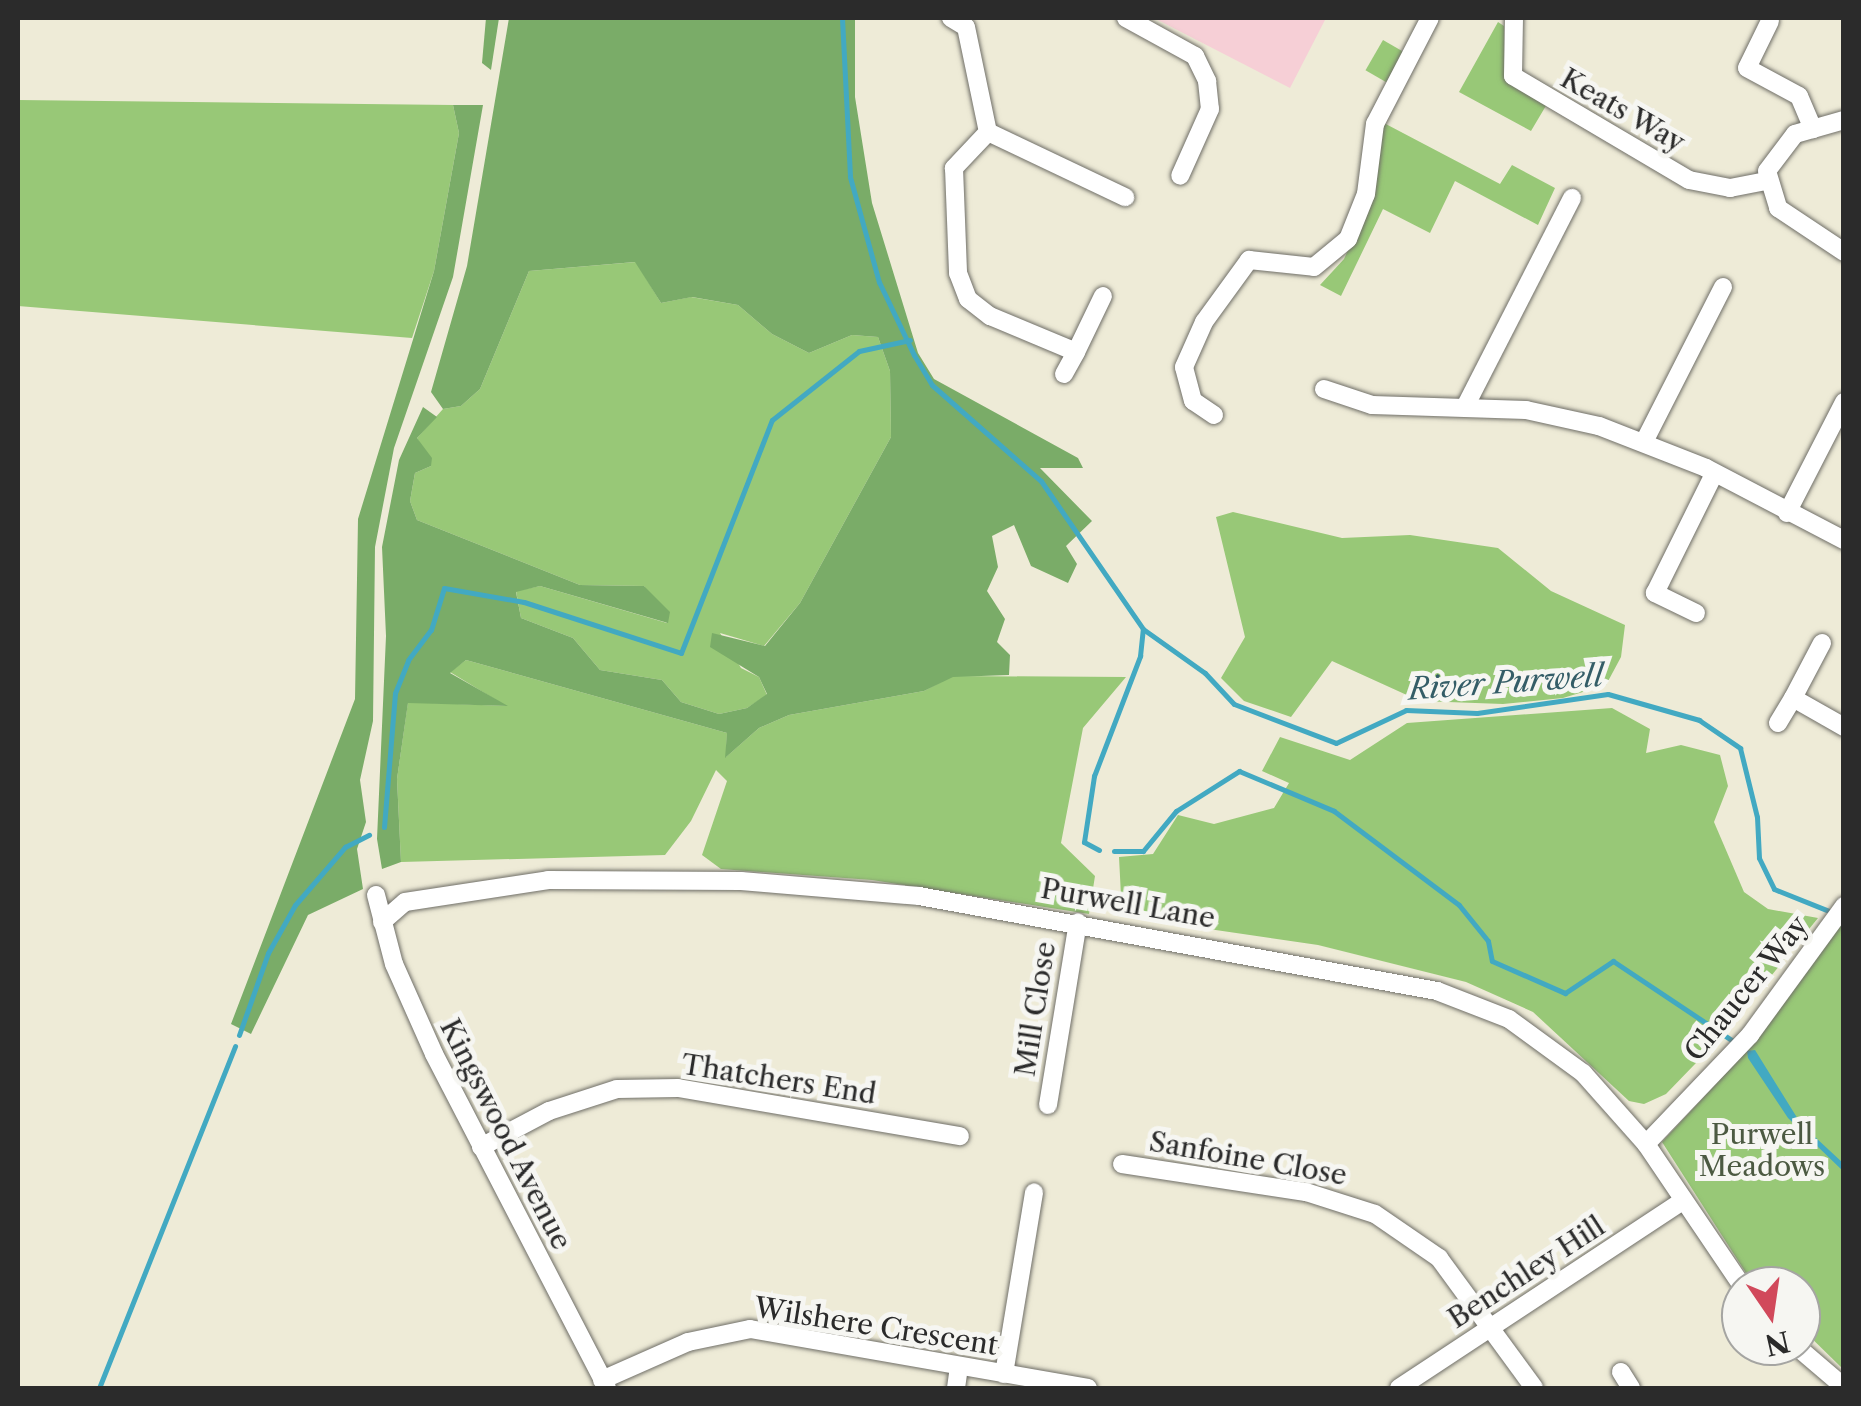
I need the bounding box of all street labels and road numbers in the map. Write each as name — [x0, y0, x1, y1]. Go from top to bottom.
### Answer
street label: Keats Way — [1554, 61, 1692, 159]
street label: Purwell Lane — [1038, 871, 1218, 935]
street label: Chaucer Way — [1677, 908, 1815, 1068]
street label: Mill Close — [1008, 939, 1062, 1079]
street label: Kingswood Avenue — [433, 1013, 579, 1255]
street label: Thatchers End — [679, 1047, 879, 1111]
street label: Sanfoine Close — [1147, 1124, 1349, 1192]
street label: Benchley Hill — [1441, 1209, 1611, 1335]
street label: Wilshere Crescent — [752, 1290, 1000, 1362]

